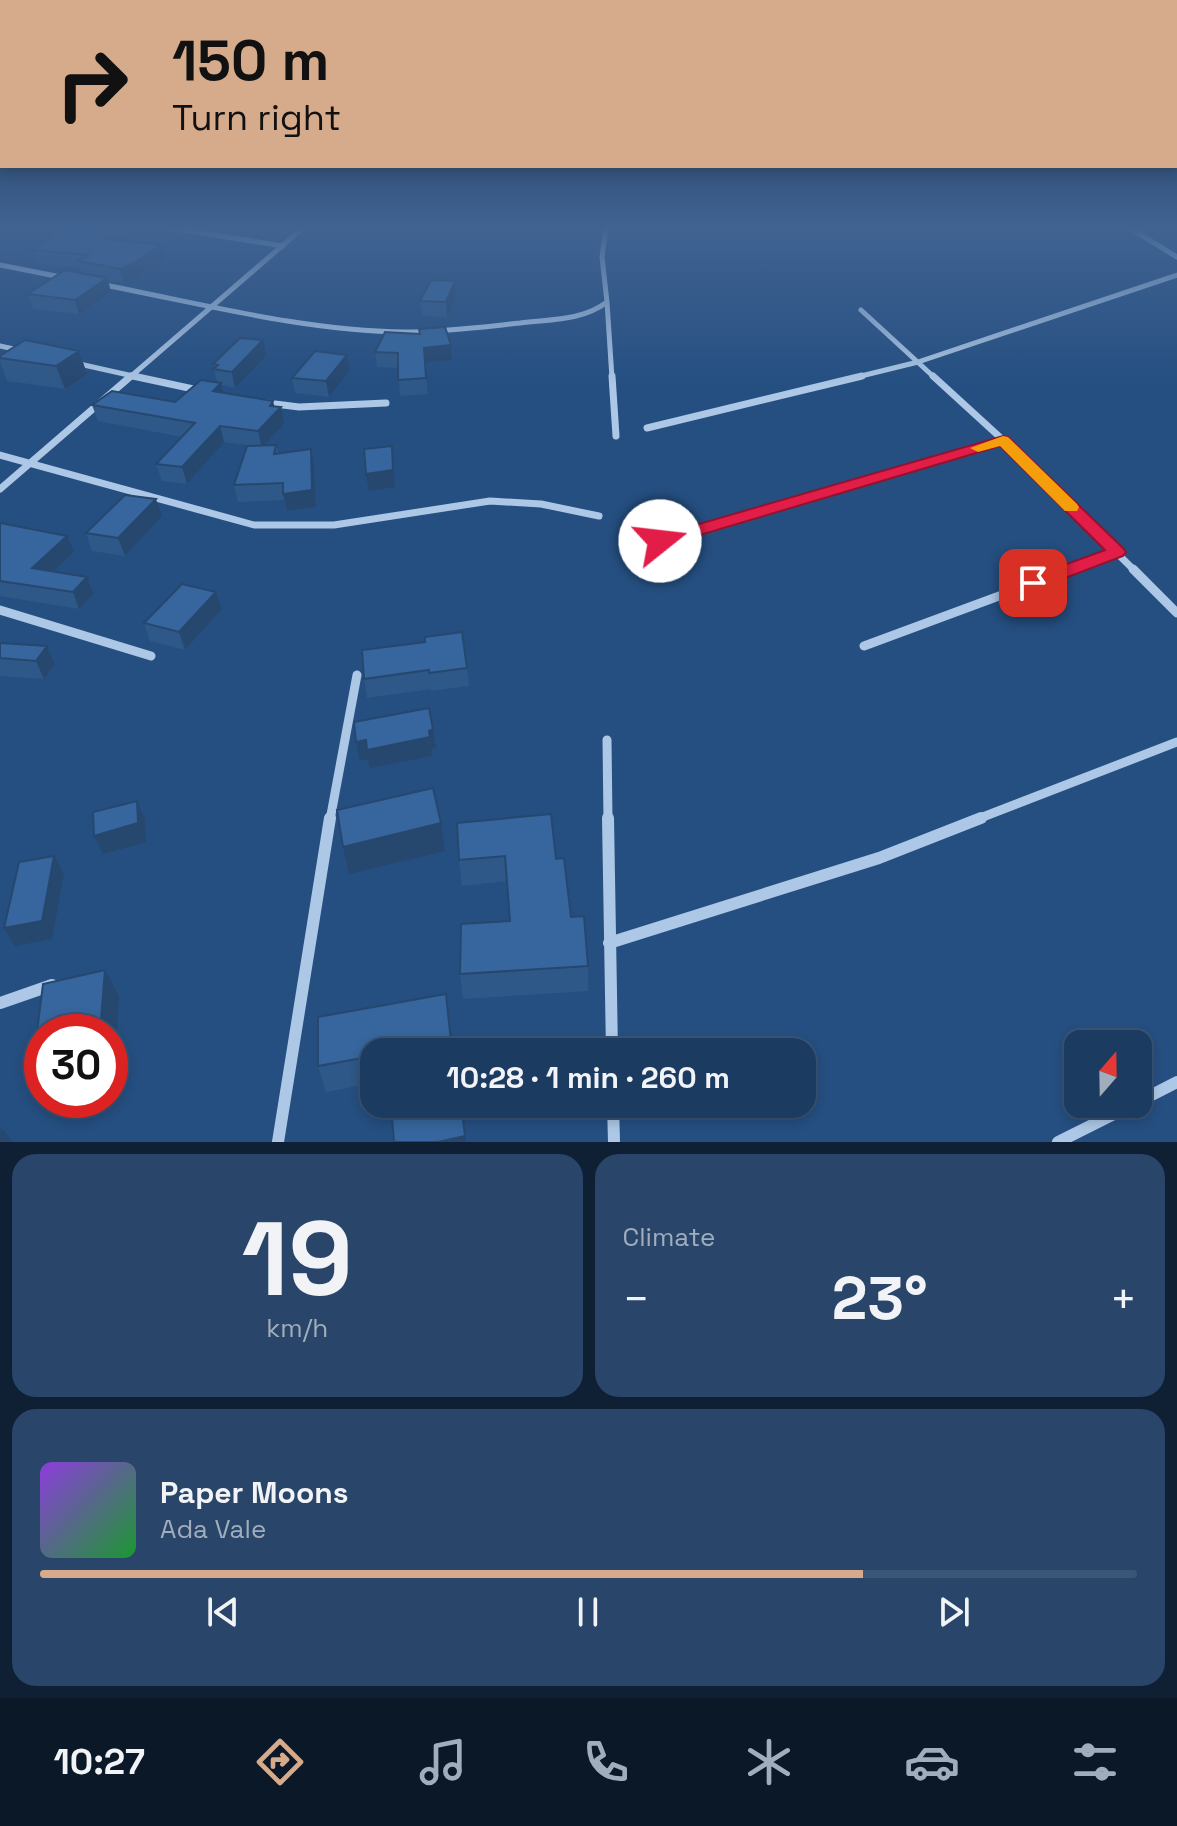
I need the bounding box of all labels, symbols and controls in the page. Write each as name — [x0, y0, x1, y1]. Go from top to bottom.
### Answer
text: 150 m — [172, 25, 329, 96]
icon: right — [40, 32, 144, 136]
text: Turn right — [172, 95, 341, 141]
position arrow — [618, 499, 702, 583]
pin — [999, 549, 1067, 617]
icon: arrive — [1011, 561, 1055, 605]
speed limit sign: 30 — [24, 1014, 128, 1118]
north arrow — [1064, 1030, 1152, 1118]
map controls — [1064, 1030, 1152, 1118]
text: 10:28 · 1 min · 260 m — [446, 1058, 730, 1097]
text: 19 — [242, 1193, 353, 1325]
text: Climate — [623, 1220, 715, 1254]
text: 23° — [832, 1260, 928, 1337]
text: − — [623, 1271, 650, 1327]
text: + — [1110, 1271, 1137, 1327]
text: km/h — [266, 1311, 328, 1345]
text: Paper Moons — [160, 1473, 349, 1512]
text: Ada Vale — [160, 1512, 266, 1546]
icon: previous — [201, 1590, 245, 1634]
icon: pause — [566, 1590, 610, 1634]
icon: next — [932, 1590, 976, 1634]
icon: directions — [252, 1734, 308, 1790]
icon: music — [415, 1734, 471, 1790]
icon: phone — [578, 1734, 634, 1790]
icon: climate — [741, 1734, 797, 1790]
icon: car — [904, 1734, 960, 1790]
icon: filters — [1067, 1734, 1123, 1790]
text: 10:27 — [54, 1739, 145, 1785]

